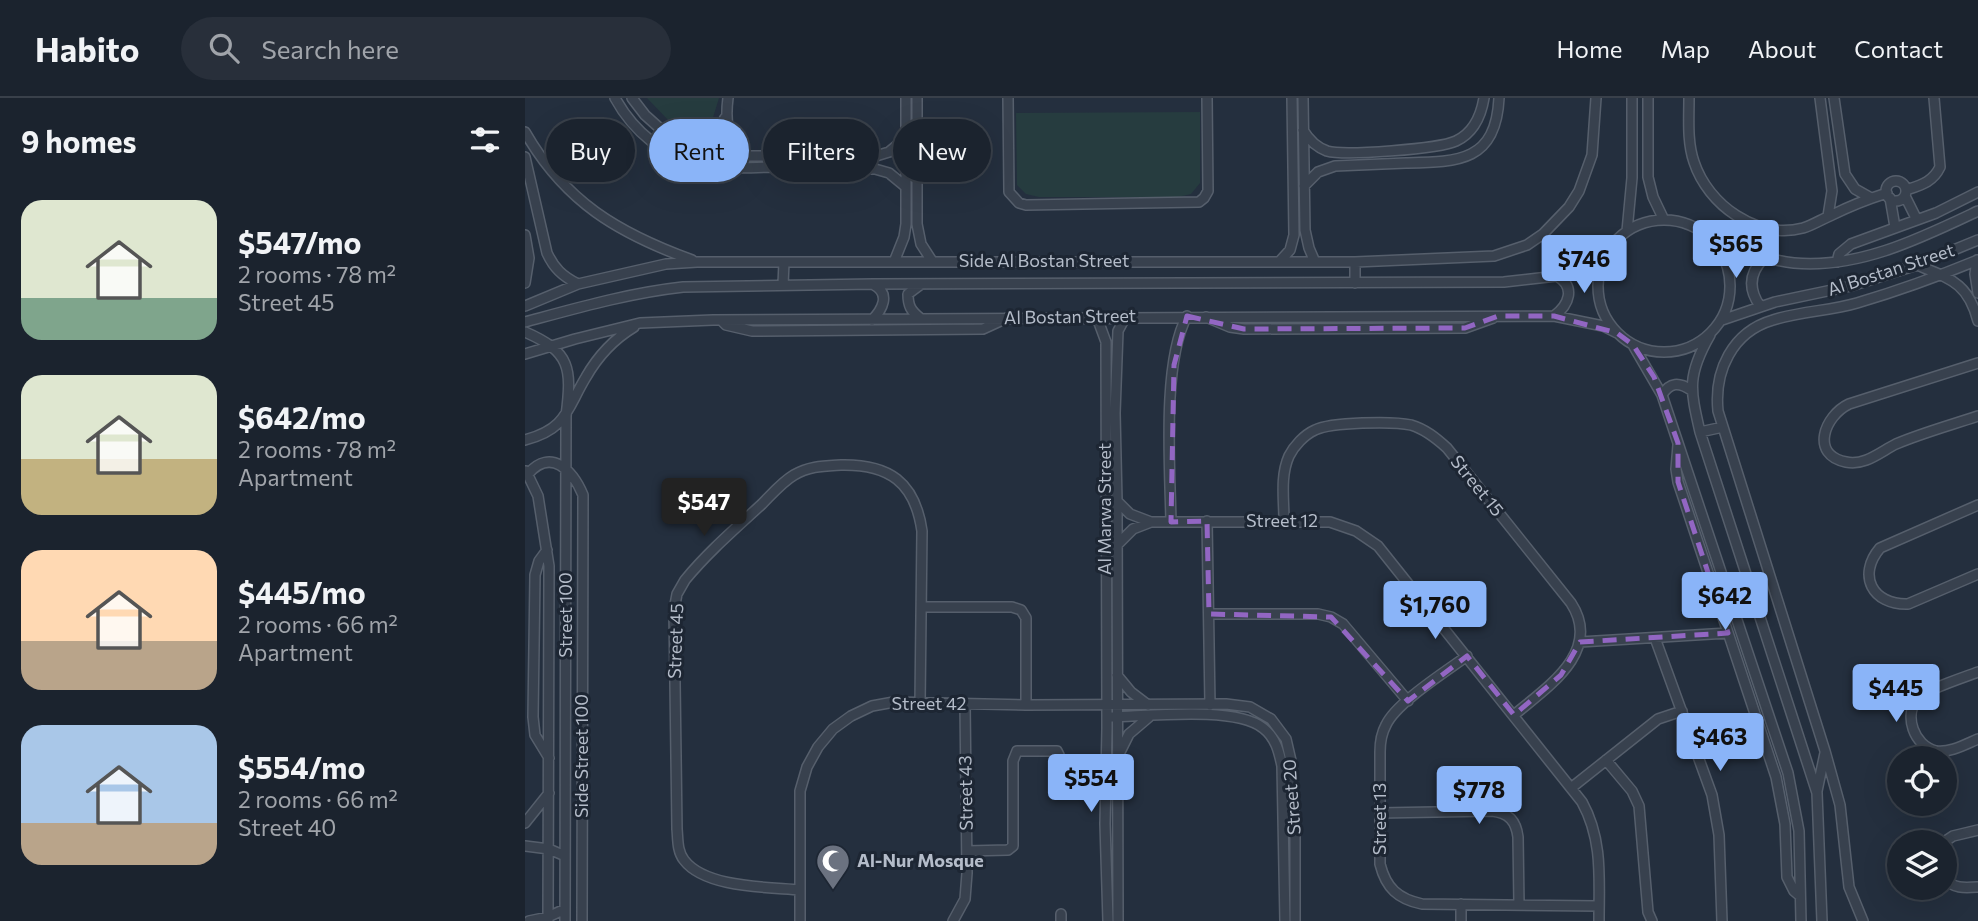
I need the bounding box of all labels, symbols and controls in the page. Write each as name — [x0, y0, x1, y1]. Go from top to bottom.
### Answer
search box — [181, 17, 671, 80]
text: Habito — [35, 28, 139, 69]
icon: search — [205, 29, 243, 67]
text: Search here — [261, 33, 399, 64]
text: Home — [1557, 34, 1623, 63]
text: Map — [1661, 34, 1710, 63]
text: About — [1748, 34, 1816, 63]
text: Contact — [1854, 34, 1943, 63]
chip: Buy — [546, 119, 635, 182]
chip: Rent — [649, 119, 749, 182]
chip: Filters — [763, 119, 879, 182]
chip: New — [893, 119, 991, 182]
icon: filters — [466, 121, 504, 159]
text: 9 homes — [21, 122, 136, 159]
pin: $565 — [1695, 220, 1777, 280]
text: $547/mo — [238, 223, 361, 260]
icon: home — [77, 228, 161, 312]
text: $565 — [1709, 229, 1763, 257]
pin: $746 — [1543, 236, 1625, 295]
street label: Al Bostan Street — [1824, 238, 1957, 300]
text: $746 — [1558, 244, 1610, 272]
street label: Side Al Bostan Street — [959, 249, 1129, 271]
text: 2 rooms · 78 m² — [238, 260, 396, 288]
text: Street 45 — [238, 288, 334, 316]
street label: Al Bostan Street — [1004, 304, 1136, 328]
text: $642/mo — [238, 398, 366, 435]
icon: home — [77, 403, 161, 487]
text: 2 rooms · 78 m² — [238, 435, 396, 463]
street label: Al Marwa Street — [1093, 443, 1115, 575]
street label: Street 15 — [1446, 450, 1509, 520]
text: Apartment — [238, 463, 353, 491]
pin: $547 — [663, 478, 745, 538]
text: $547 — [678, 487, 730, 515]
street label: Street 12 — [1246, 509, 1318, 531]
street label: Street 100 — [554, 572, 576, 658]
text: $445/mo — [238, 573, 366, 610]
pin: $642 — [1684, 573, 1766, 632]
icon: home — [77, 578, 161, 662]
text: $642 — [1698, 581, 1752, 609]
pin: $1,760 — [1378, 582, 1492, 641]
text: $1,760 — [1399, 590, 1471, 618]
street label: Street 45 — [663, 603, 687, 679]
text: 2 rooms · 66 m² — [238, 610, 398, 638]
text: Apartment — [238, 638, 353, 666]
pin: $445 — [1855, 664, 1937, 724]
text: $445 — [1869, 673, 1923, 701]
street label: Street 42 — [892, 692, 966, 714]
street label: Side Street 100 — [570, 694, 592, 818]
pin: $463 — [1679, 714, 1761, 773]
text: $463 — [1693, 722, 1747, 750]
map controls — [1887, 746, 1957, 900]
button: locate — [1887, 746, 1957, 816]
text: $554/mo — [238, 748, 365, 785]
icon: home — [77, 753, 161, 837]
pin: $554 — [1050, 754, 1132, 814]
street label: Street 43 — [953, 755, 977, 831]
street label: Street 20 — [1277, 758, 1305, 836]
text: $554 — [1064, 763, 1118, 791]
pin: $778 — [1438, 766, 1520, 826]
text: $778 — [1453, 775, 1505, 803]
street label: Street 13 — [1368, 783, 1390, 855]
text: 2 rooms · 66 m² — [238, 785, 398, 813]
text: Street 40 — [238, 813, 336, 841]
button: layers — [1887, 830, 1957, 900]
mosque icon: Al-Nur Mosque — [814, 842, 852, 891]
place label: Al-Nur Mosque — [857, 849, 984, 871]

